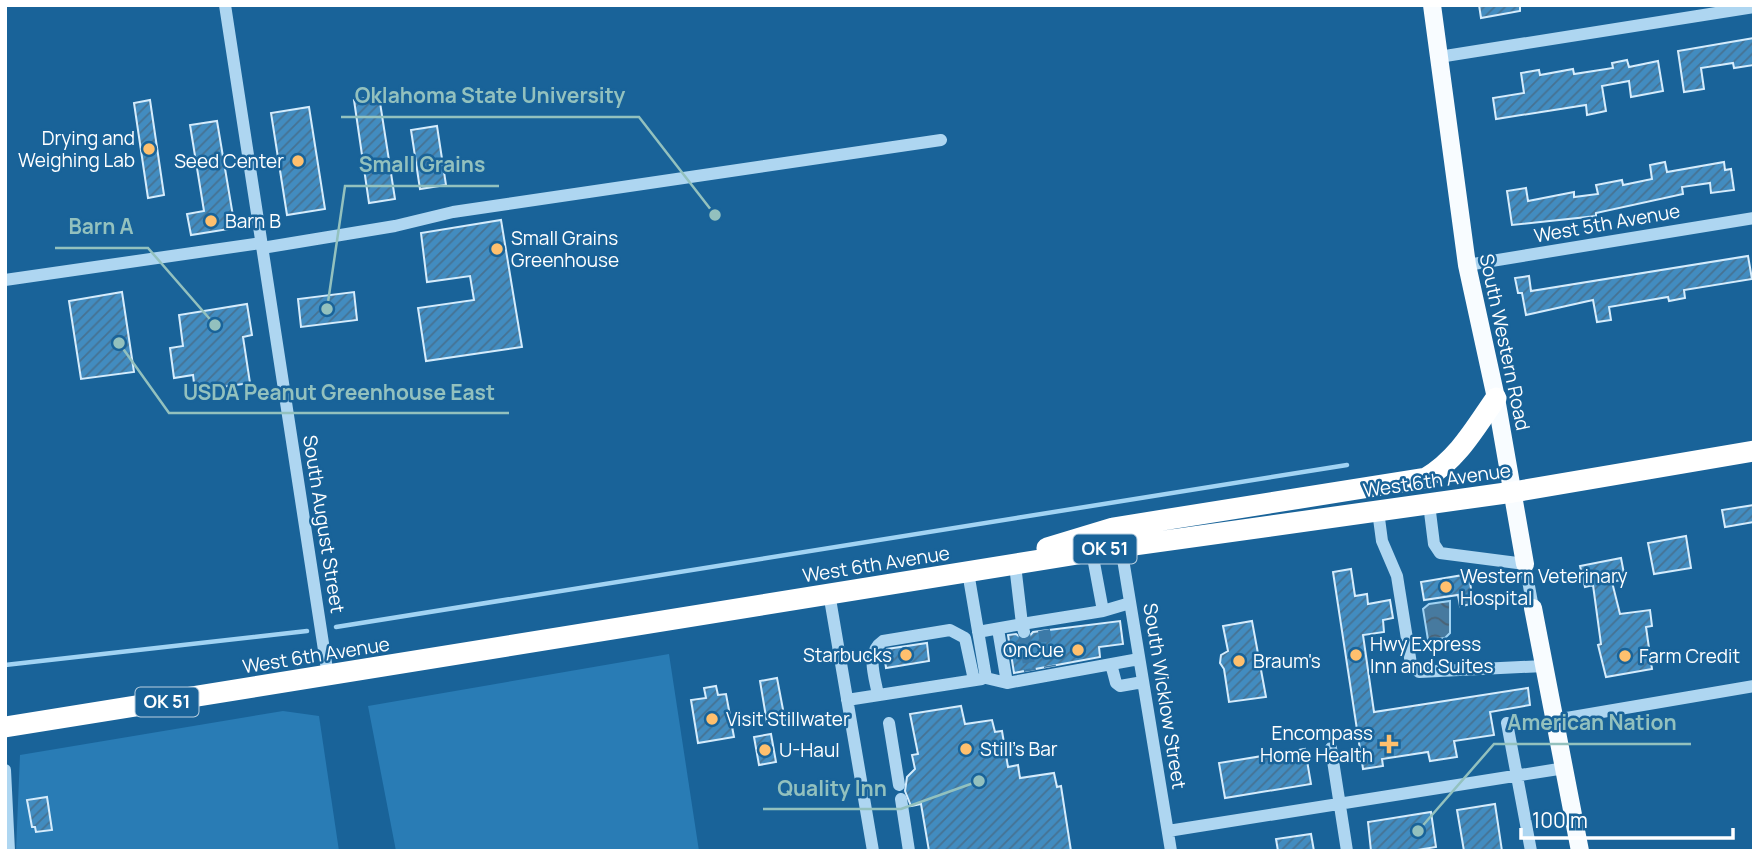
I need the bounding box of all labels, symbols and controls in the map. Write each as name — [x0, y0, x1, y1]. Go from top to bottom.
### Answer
callout: Oklahoma State University — [341, 75, 639, 117]
text: Oklahoma State University — [355, 81, 625, 109]
place label: Drying and Weighing Lab — [18, 125, 135, 173]
marker: Drying and Weighing Lab — [141, 141, 157, 157]
callout: Small Grains — [345, 144, 499, 186]
place label: Seed Center — [174, 148, 284, 174]
text: Small Grains — [359, 150, 485, 178]
marker: Seed Center — [290, 153, 306, 169]
street label: West 5th Avenue — [1532, 197, 1682, 249]
callout: Barn A — [55, 206, 148, 248]
place label: Barn B — [225, 208, 281, 234]
text: Barn A — [68, 212, 134, 240]
marker: Barn B — [203, 213, 219, 229]
place label: Small Grains Greenhouse — [511, 225, 619, 273]
marker: Small Grains Greenhouse — [489, 241, 505, 257]
street label: South Western Road — [1474, 251, 1536, 433]
callout: USDA Peanut Greenhouse East — [169, 371, 509, 413]
text: USDA Peanut Greenhouse East — [183, 378, 495, 406]
street label: South August Street — [297, 433, 351, 615]
street label: West 6th Avenue — [1362, 457, 1512, 503]
road number: OK 51 — [1074, 534, 1136, 564]
street label: West 6th Avenue — [801, 540, 951, 588]
place label: Western Veterinary Hospital — [1460, 563, 1628, 611]
marker: Western Veterinary Hospital — [1438, 579, 1454, 595]
street label: South Wicklow Street — [1137, 601, 1193, 791]
street label: West 6th Avenue — [241, 631, 391, 679]
place label: Hwy Express Inn and Suites — [1370, 631, 1493, 679]
place label: OnCue — [1003, 637, 1064, 663]
place label: Starbucks — [803, 642, 892, 668]
marker: OnCue — [1070, 642, 1086, 658]
place label: Farm Credit — [1639, 643, 1740, 669]
marker: Starbucks — [898, 647, 914, 663]
marker: Hwy Express Inn and Suites — [1348, 647, 1364, 663]
place label: Braum's — [1253, 648, 1321, 674]
marker: Farm Credit — [1617, 648, 1633, 664]
marker: Braum's — [1231, 653, 1247, 669]
road number: OK 51 — [136, 688, 198, 716]
callout: American Nation — [1494, 702, 1691, 744]
place label: Visit Stillwater — [726, 706, 850, 732]
text: American Nation — [1507, 708, 1677, 736]
marker: Visit Stillwater — [704, 711, 720, 727]
place label: Encompass Home Health — [1260, 720, 1373, 768]
marker: Encompass Home Health — [1379, 734, 1399, 754]
place label: Still's Bar — [980, 736, 1058, 762]
place label: U-Haul — [779, 737, 840, 763]
marker: Still's Bar — [958, 741, 974, 757]
marker: U-Haul — [757, 742, 773, 758]
callout: Quality Inn — [763, 767, 901, 809]
text: Quality Inn — [777, 774, 887, 802]
scale bar — [1521, 796, 1733, 840]
text: 100 m — [1532, 806, 1588, 834]

